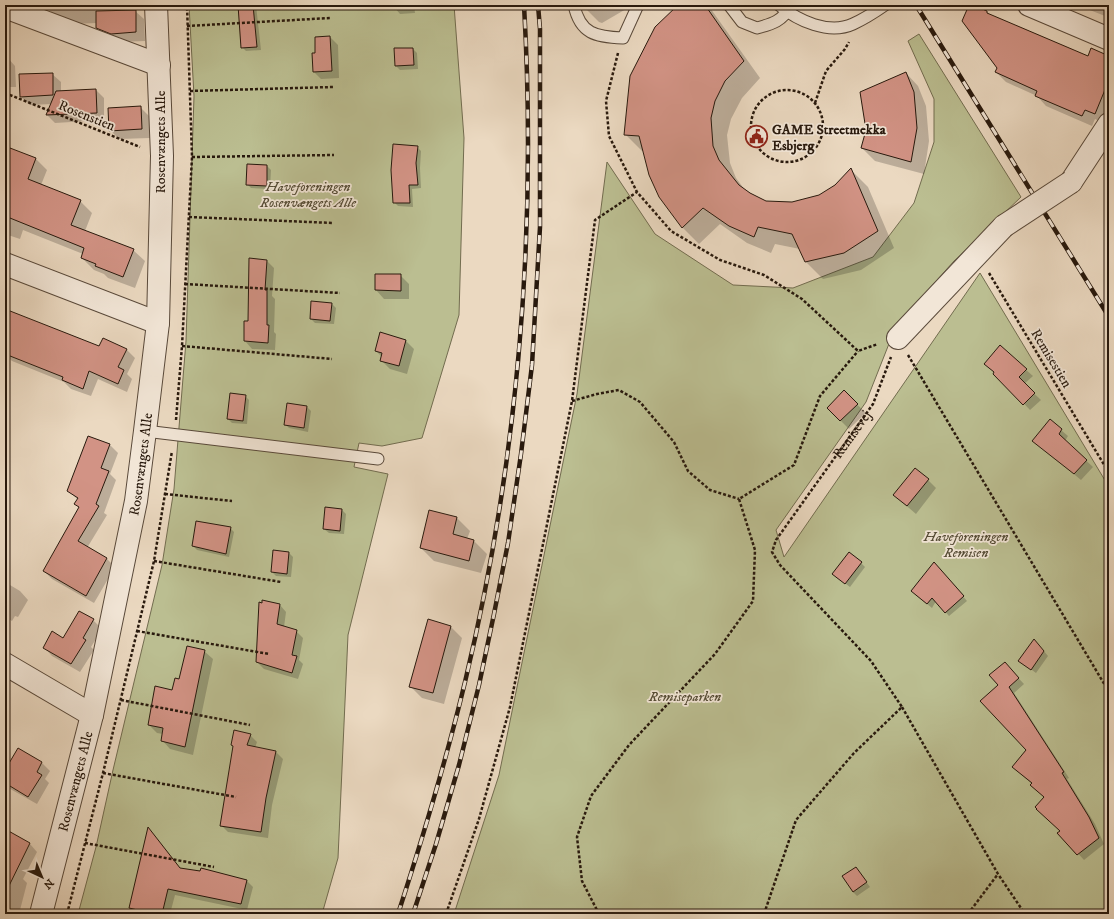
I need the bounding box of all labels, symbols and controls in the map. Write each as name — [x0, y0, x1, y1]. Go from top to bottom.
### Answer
street label: Rosenvængets Alle — [152, 90, 170, 194]
street label: Rosenstien — [56, 96, 118, 136]
place label: GAME Streetmekka Esbjerg — [772, 121, 887, 155]
public building icon: GAME Streetmekka Esbjerg — [744, 124, 770, 150]
park label: Haveforeningen Rosenvængets Alle — [259, 178, 357, 212]
street label: Remisestien — [1027, 326, 1076, 392]
street label: Remisevej — [829, 407, 876, 462]
street label: Rosenvængets Alle — [125, 412, 157, 517]
park label: Haveforeningen Remisen — [923, 528, 1008, 562]
park label: Remiseparken — [648, 688, 721, 706]
street label: Rosenvængets Alle — [54, 729, 98, 834]
north arrow — [22, 857, 62, 897]
text: N — [40, 875, 56, 892]

